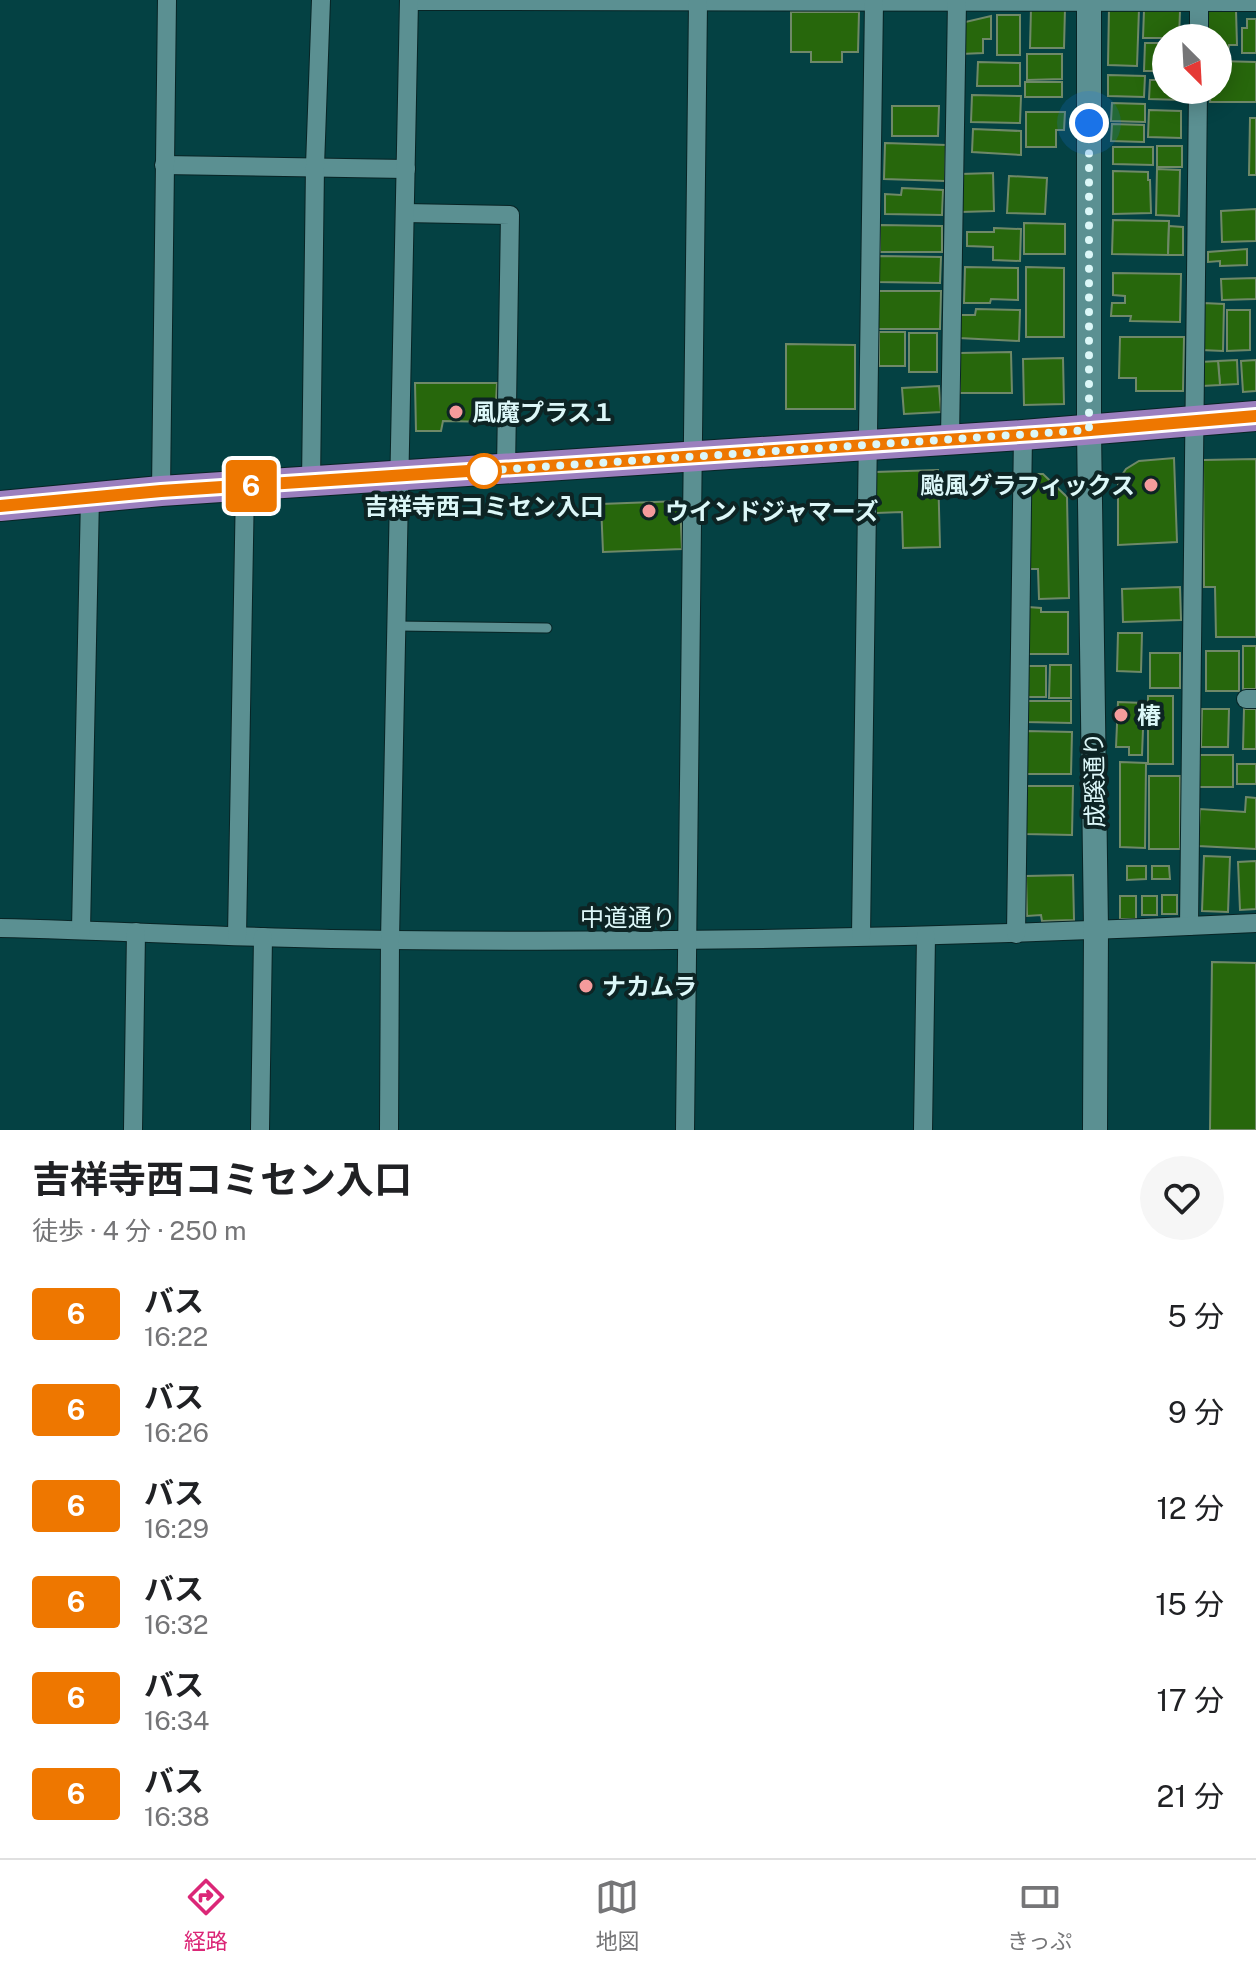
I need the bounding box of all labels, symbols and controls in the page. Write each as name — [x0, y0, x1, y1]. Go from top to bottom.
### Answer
north arrow — [1152, 24, 1232, 104]
map controls — [1152, 24, 1232, 104]
your location — [1069, 103, 1109, 143]
place label: 風魔プラス１ — [472, 398, 616, 426]
marker: 風魔プラス１ — [447, 403, 465, 421]
marker: 吉祥寺西コミセン入口 — [467, 454, 501, 488]
line badge: 6 — [225, 460, 277, 512]
text: 6 — [242, 469, 260, 502]
place label: 颱風グラフィックス — [920, 471, 1135, 499]
marker: 颱風グラフィックス — [1142, 476, 1160, 494]
place label: 吉祥寺西コミセン入口 — [364, 492, 604, 520]
place label: ウインドジャマーズ — [665, 497, 879, 525]
marker: ウインドジャマーズ — [640, 502, 658, 520]
place label: 椿 — [1137, 701, 1161, 729]
marker: 椿 — [1112, 706, 1130, 724]
street label: 成蹊通り — [1079, 732, 1109, 828]
street label: 中道通り — [580, 903, 676, 931]
place label: ナカムラ — [602, 972, 697, 1000]
marker: ナカムラ — [577, 977, 595, 995]
button: heart — [1140, 1156, 1224, 1240]
text: 吉祥寺西コミセン入口 — [32, 1157, 412, 1202]
text: 徒歩 · 4 分 · 250 m — [32, 1215, 246, 1246]
text: バス — [144, 1283, 204, 1319]
text: 6 — [67, 1297, 85, 1330]
text: 5 分 — [1167, 1298, 1224, 1334]
text: 16:22 — [144, 1321, 208, 1352]
text: バス — [144, 1379, 204, 1415]
text: 6 — [67, 1393, 85, 1426]
text: 9 分 — [1168, 1394, 1224, 1430]
text: 16:26 — [144, 1417, 209, 1448]
text: バス — [144, 1475, 204, 1511]
text: 6 — [67, 1489, 85, 1522]
text: 12 分 — [1157, 1490, 1224, 1526]
text: 16:29 — [144, 1513, 209, 1544]
text: バス — [144, 1571, 204, 1607]
text: 6 — [67, 1585, 85, 1618]
text: 15 分 — [1155, 1586, 1224, 1622]
text: 16:32 — [144, 1609, 209, 1640]
text: バス — [144, 1667, 204, 1703]
text: 6 — [67, 1681, 85, 1714]
text: 17 分 — [1156, 1682, 1224, 1718]
text: 16:34 — [144, 1705, 209, 1736]
text: バス — [144, 1763, 204, 1799]
text: 6 — [67, 1777, 85, 1810]
text: 21 分 — [1157, 1778, 1224, 1814]
text: 16:38 — [144, 1801, 210, 1832]
tab: 経路 — [184, 1875, 228, 1955]
tab: 地図 — [595, 1875, 639, 1955]
tab: きっぷ — [1007, 1875, 1072, 1955]

